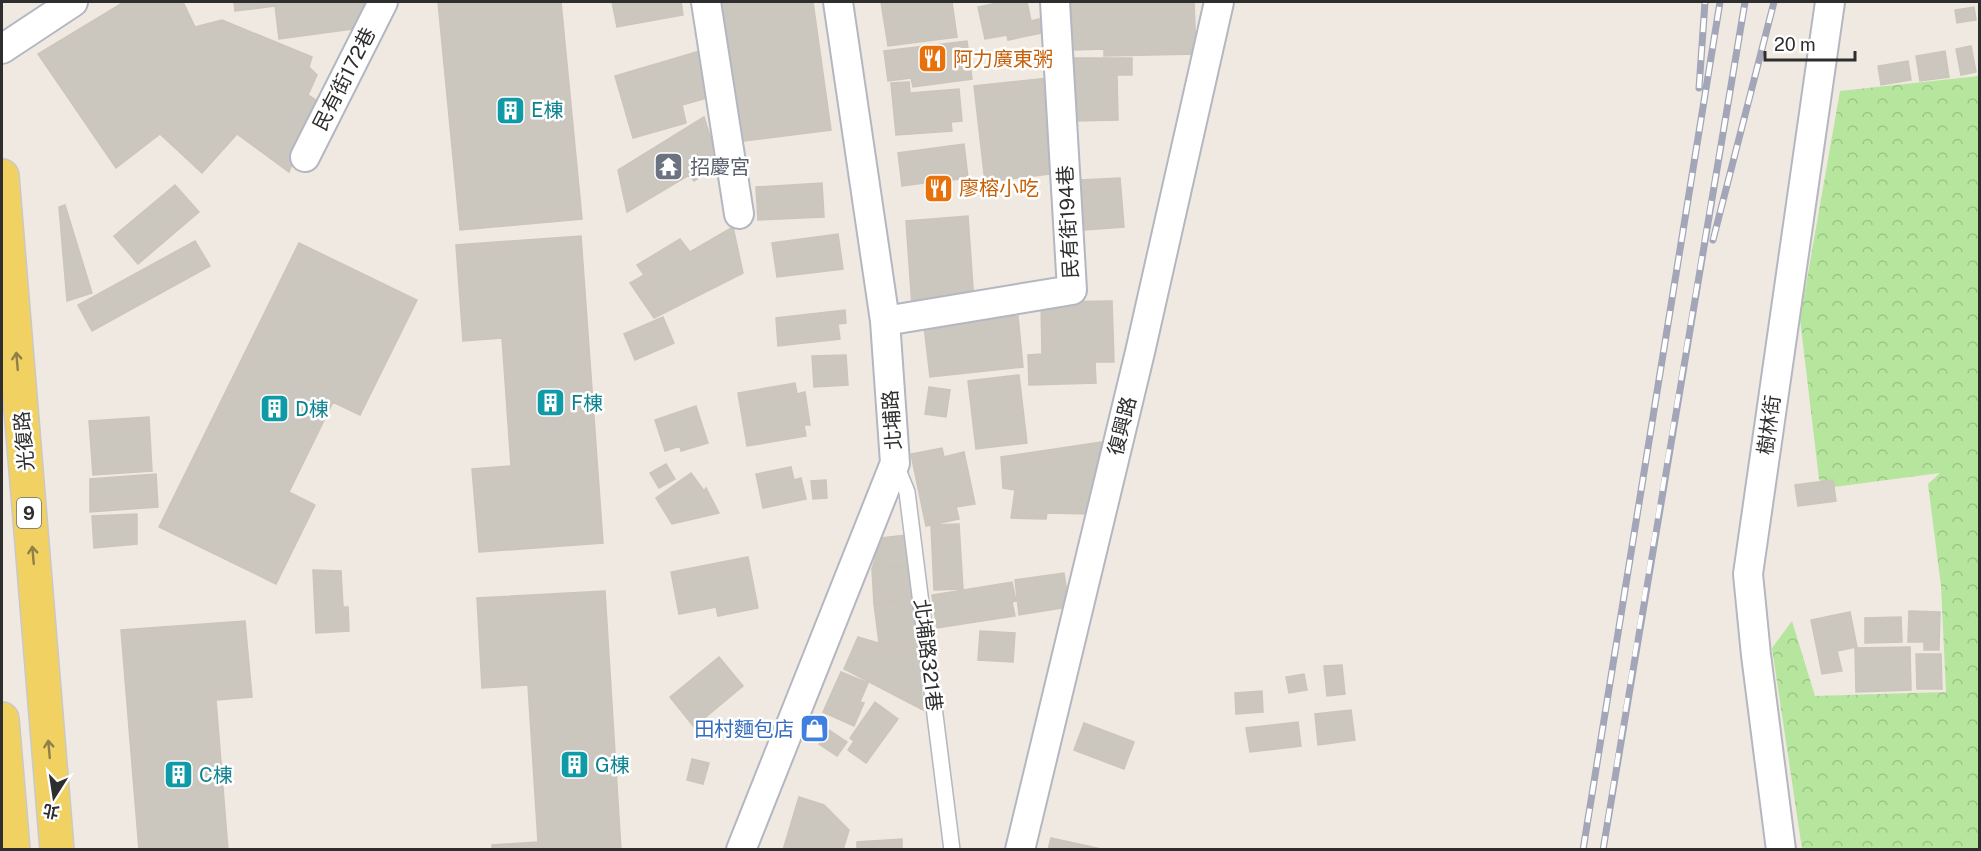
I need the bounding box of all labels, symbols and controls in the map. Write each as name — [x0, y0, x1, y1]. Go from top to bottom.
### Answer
street label: 民有街172巷 — [308, 24, 380, 134]
scale bar — [1765, 24, 1855, 62]
text: 20 m — [1774, 34, 1816, 55]
restaurant icon: 阿力廣東粥 — [916, 43, 948, 75]
place label: 阿力廣東粥 — [953, 47, 1053, 71]
building icon: E棟 — [494, 94, 526, 126]
place label: E棟 — [531, 98, 563, 122]
temple icon: 招慶宮 — [653, 151, 685, 183]
place label: 招慶宮 — [690, 155, 750, 179]
street label: 民有街194巷 — [1053, 165, 1083, 279]
restaurant icon: 廖榕小吃 — [922, 172, 954, 204]
place label: 廖榕小吃 — [959, 176, 1039, 200]
one-way arrow — [11, 351, 22, 371]
building icon: F棟 — [534, 387, 566, 419]
street label: 北埔路 — [878, 389, 906, 451]
place label: F棟 — [571, 391, 603, 415]
building icon: D棟 — [258, 393, 290, 425]
street label: 復興路 — [1103, 394, 1141, 458]
street label: 樹林街 — [1753, 394, 1785, 456]
place label: D棟 — [295, 397, 329, 421]
street label: 光復路 — [9, 410, 39, 472]
road number: 9 — [17, 498, 41, 528]
one-way arrow — [27, 546, 38, 565]
street label: 北埔路321巷 — [909, 598, 947, 712]
shop icon: 田村麵包店 — [799, 713, 831, 745]
place label: 田村麵包店 — [694, 717, 794, 741]
one-way arrow — [43, 740, 54, 760]
building icon: G棟 — [558, 749, 590, 781]
place label: G棟 — [595, 753, 630, 777]
building icon: C棟 — [162, 759, 194, 791]
place label: C棟 — [199, 763, 233, 787]
north arrow — [24, 767, 84, 827]
text: 北 — [41, 800, 61, 822]

